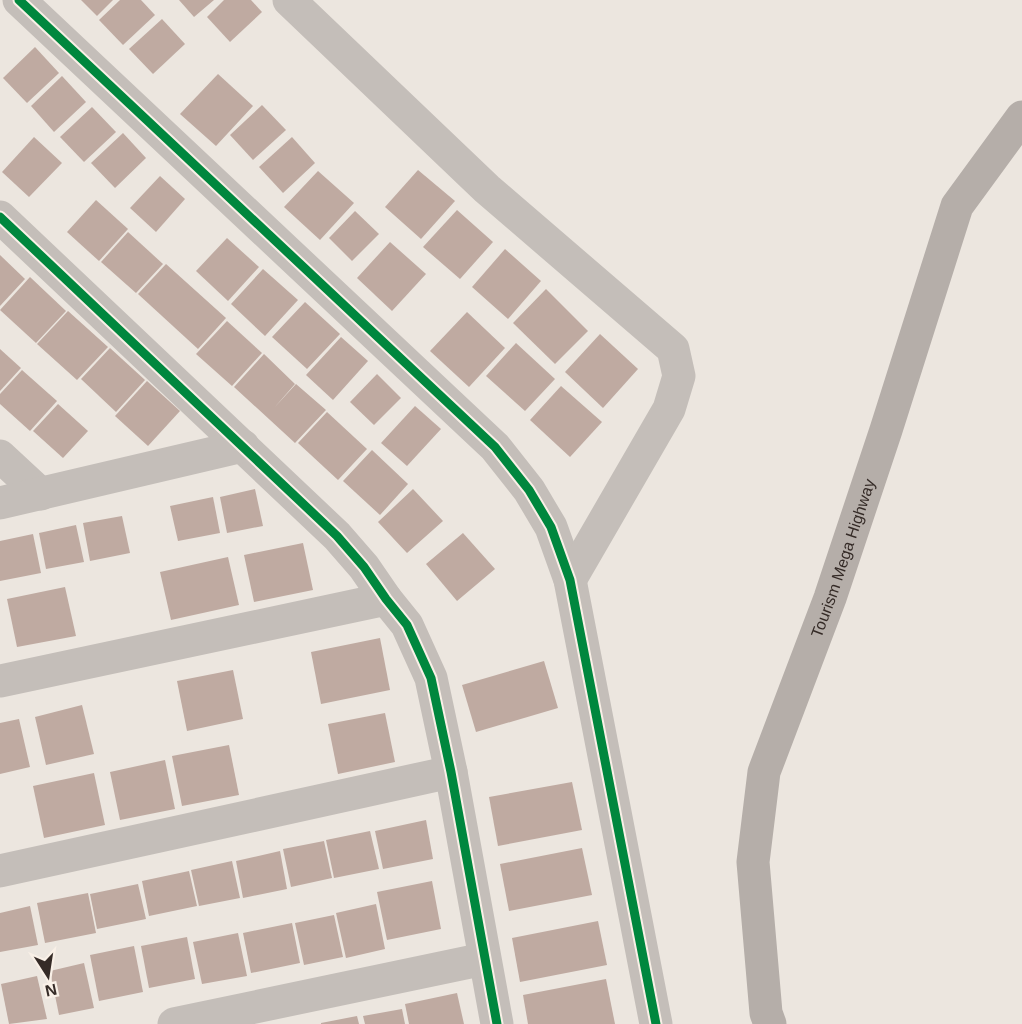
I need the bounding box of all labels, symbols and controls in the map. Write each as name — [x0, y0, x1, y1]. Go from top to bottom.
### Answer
street label: Tourism Mega Highway — [807, 477, 878, 640]
north arrow — [18, 946, 78, 1006]
text: N — [44, 981, 58, 1000]

